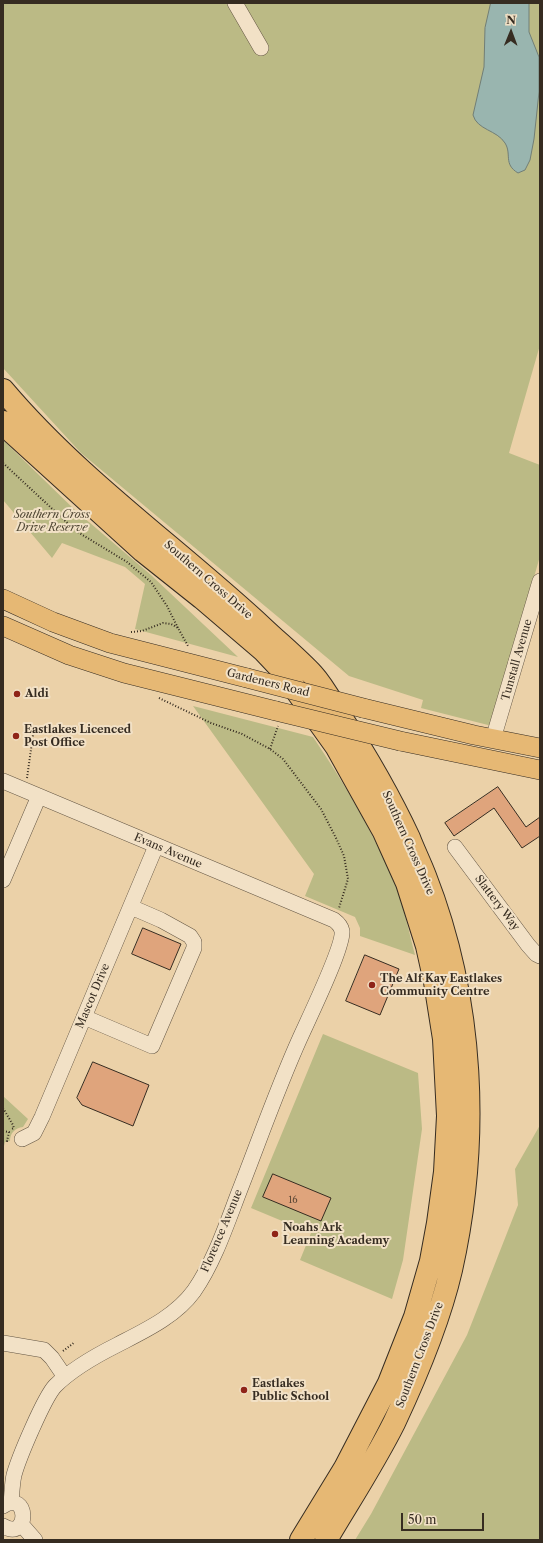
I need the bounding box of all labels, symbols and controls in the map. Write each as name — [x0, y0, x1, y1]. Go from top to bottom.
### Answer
north arrow — [491, 12, 531, 52]
text: N — [506, 13, 516, 27]
park label: Southern Cross Drive Reserve — [14, 508, 90, 534]
street label: Southern Cross Drive — [161, 538, 255, 622]
street label: Tunstall Avenue — [499, 618, 535, 702]
street label: Gardeners Road — [225, 666, 311, 700]
place label: Aldi — [25, 687, 49, 701]
marker: Aldi — [12, 689, 22, 699]
place label: Eastlakes Licenced Post Office — [24, 723, 131, 749]
marker: Eastlakes Licenced Post Office — [11, 731, 21, 741]
street label: Southern Cross Drive — [379, 789, 437, 897]
street label: Evans Avenue — [132, 831, 204, 871]
street label: Slattery Way — [472, 873, 522, 933]
street label: Mascot Drive — [73, 961, 113, 1031]
place label: The Alf Kay Eastlakes Community Centre — [380, 972, 502, 998]
marker: The Alf Kay Eastlakes Community Centre — [367, 980, 377, 990]
street label: Florence Avenue — [199, 1188, 245, 1274]
house number: 16 — [288, 1195, 298, 1205]
place label: Noahs Ark Learning Academy — [283, 1221, 389, 1247]
marker: Noahs Ark Learning Academy — [270, 1229, 280, 1239]
street label: Southern Cross Drive — [394, 1300, 446, 1410]
place label: Eastlakes Public School — [252, 1377, 329, 1403]
marker: Eastlakes Public School — [239, 1385, 249, 1395]
scale bar — [403, 1505, 486, 1531]
text: 50 m — [408, 1512, 437, 1527]

